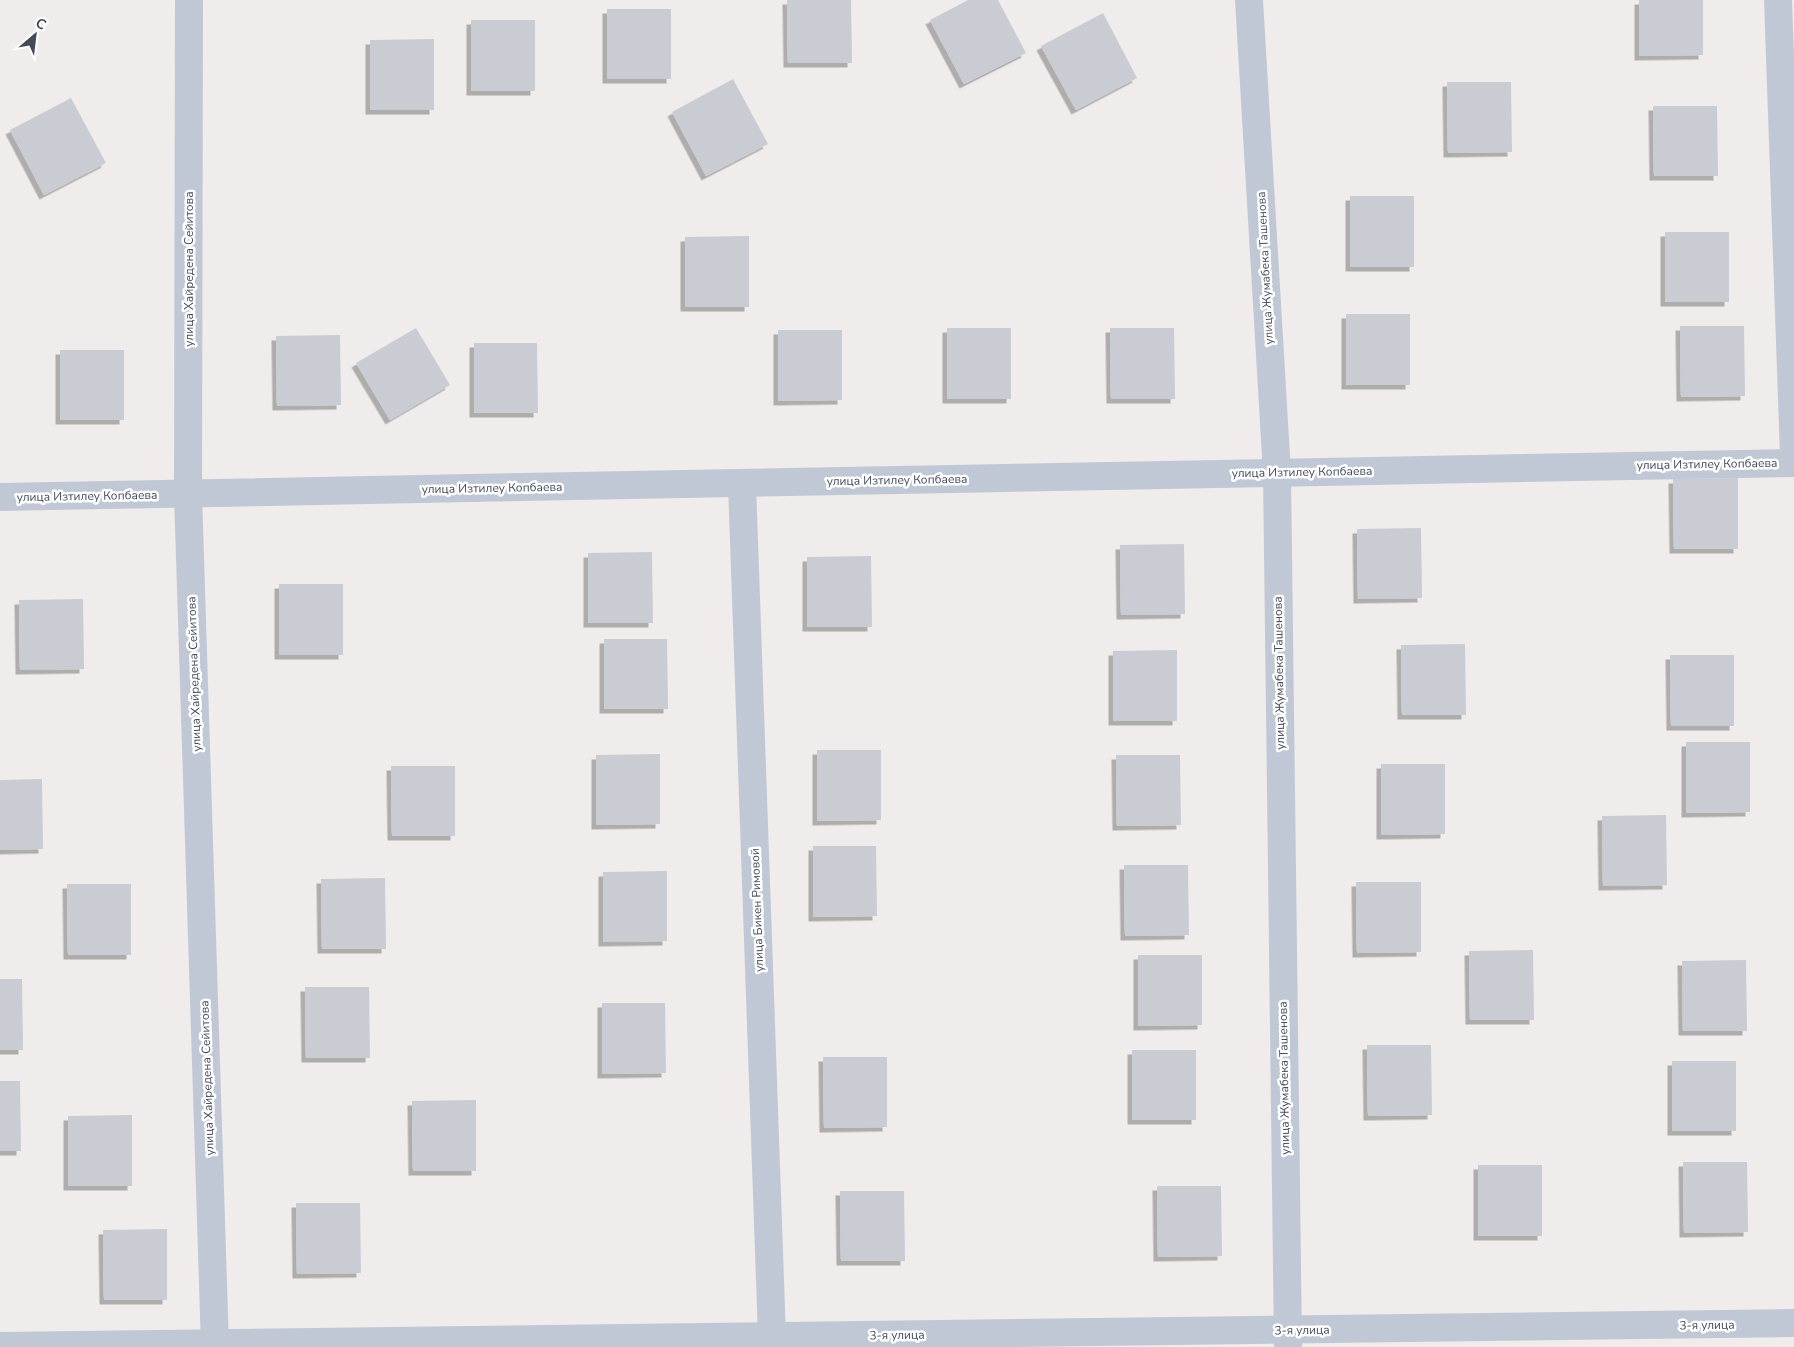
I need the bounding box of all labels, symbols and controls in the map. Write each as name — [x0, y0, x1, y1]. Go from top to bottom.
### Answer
north arrow — [10, 10, 60, 60]
text: С — [32, 13, 50, 35]
street label: улица Хайредена Сейитова — [181, 191, 197, 347]
street label: улица Жумабека Ташенова — [1253, 191, 1277, 345]
street label: улица Изтилеу Копбаева — [1636, 455, 1778, 473]
street label: улица Изтилеу Копбаева — [1231, 463, 1373, 481]
street label: улица Изтилеу Копбаева — [826, 471, 968, 489]
street label: улица Изтилеу Копбаева — [421, 479, 563, 497]
street label: улица Изтилеу Копбаева — [16, 487, 158, 505]
street label: улица Хайредена Сейитова — [183, 596, 205, 752]
street label: улица Жумабека Ташенова — [1270, 596, 1288, 750]
street label: улица Бикен Римовой — [747, 848, 767, 972]
street label: улица Хайредена Сейитова — [196, 1000, 218, 1156]
street label: улица Жумабека Ташенова — [1275, 1001, 1293, 1155]
street label: 3-я улица — [1679, 1317, 1735, 1333]
street label: 3-я улица — [1274, 1322, 1330, 1338]
street label: 3-я улица — [869, 1327, 925, 1343]

